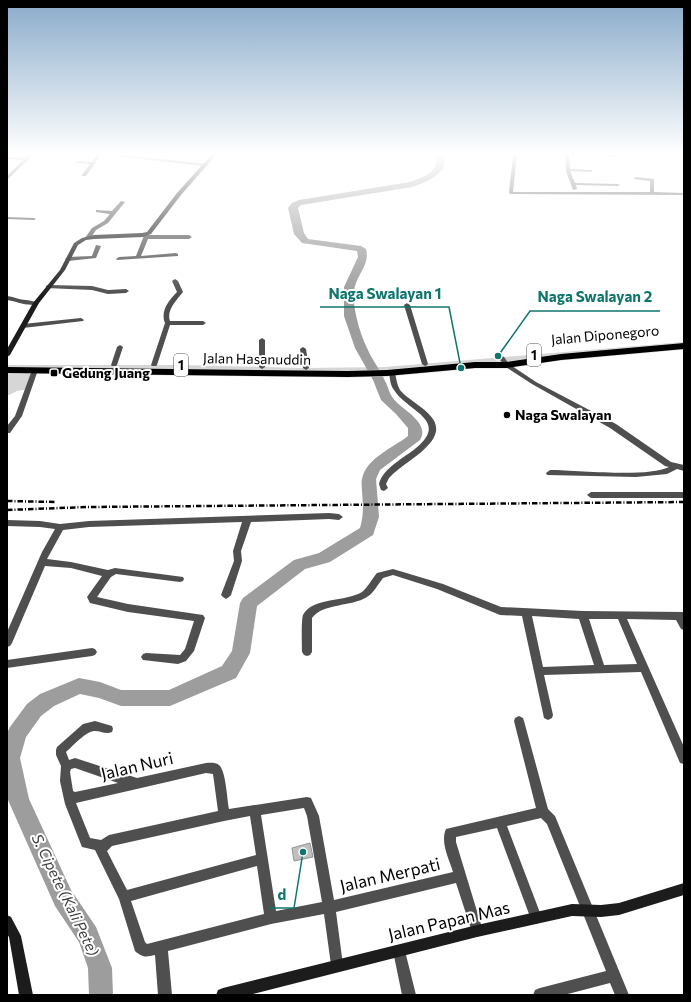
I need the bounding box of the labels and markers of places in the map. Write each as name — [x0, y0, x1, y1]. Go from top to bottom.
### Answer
callout: Naga Swalayan 1 — [320, 280, 449, 307]
callout: Naga Swalayan 2 — [530, 284, 660, 311]
place label: Gedung Juang — [62, 364, 150, 381]
marker: Gedung Juang — [49, 368, 59, 378]
place label: Naga Swalayan — [515, 406, 612, 423]
marker: Naga Swalayan — [502, 410, 512, 420]
callout: d — [270, 881, 294, 908]

